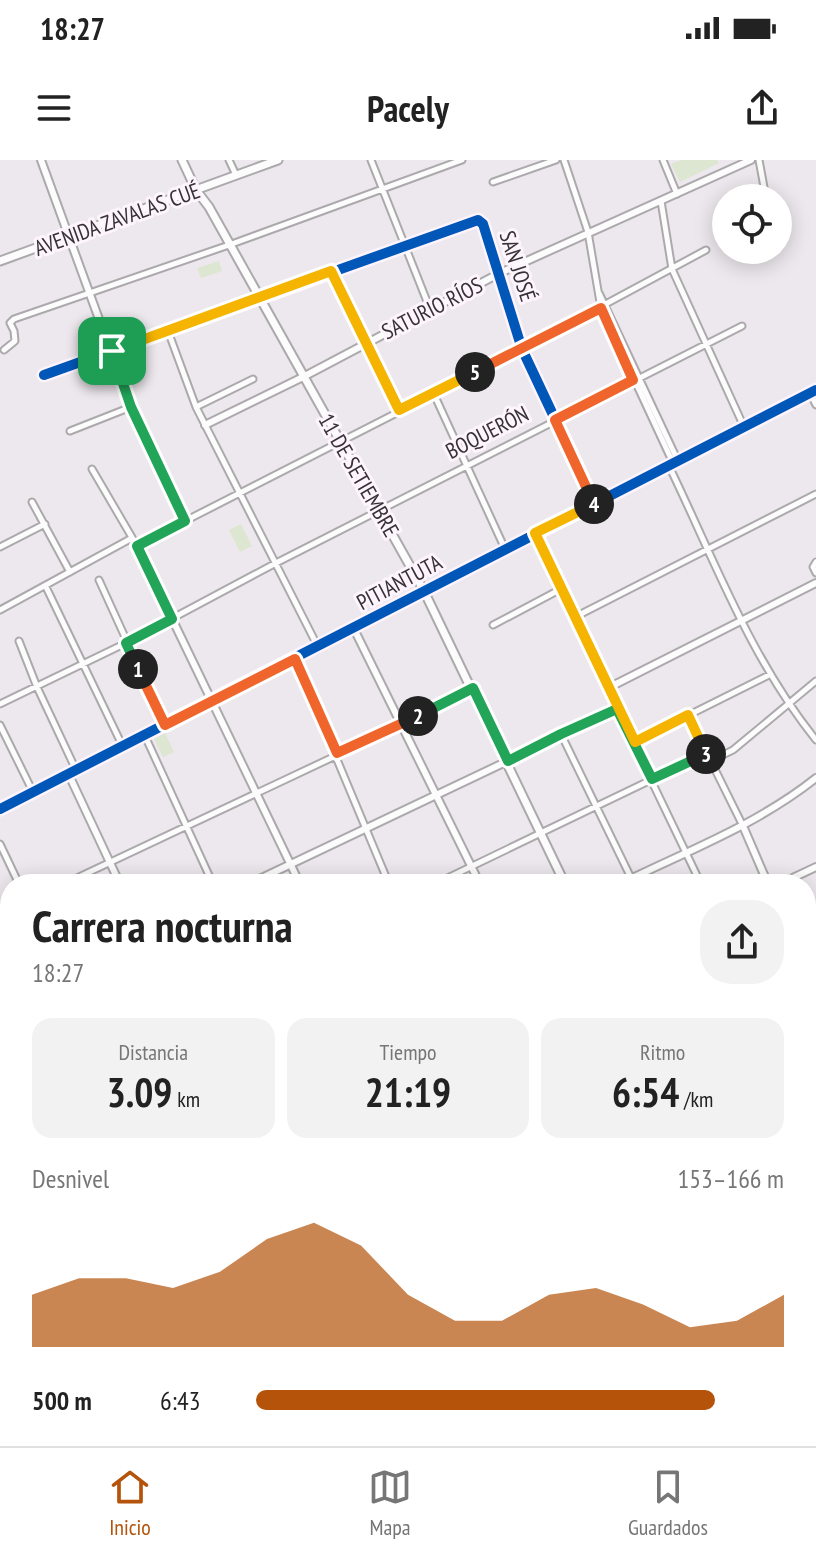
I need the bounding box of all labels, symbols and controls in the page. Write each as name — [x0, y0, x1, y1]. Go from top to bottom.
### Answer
text: 18:27 — [40, 9, 105, 48]
text: Pacely — [367, 85, 449, 132]
icon: menu — [32, 86, 76, 130]
icon: share — [740, 86, 784, 130]
street label: AVENIDA ZAVALAS CUÉ — [30, 176, 204, 262]
map controls — [712, 184, 792, 264]
button: locate — [712, 184, 792, 264]
street label: SAN JOSÉ — [493, 227, 543, 305]
street label: SATURIO RÍOS — [377, 271, 487, 345]
pin — [78, 317, 146, 385]
icon: arrive — [90, 329, 134, 373]
pin: 5 — [455, 352, 495, 392]
text: 5 — [470, 358, 480, 386]
street label: BOQUERÓN — [441, 399, 533, 465]
street label: 11 DE SETIEMBRE — [312, 408, 406, 542]
pin: 4 — [574, 484, 614, 524]
text: 4 — [589, 490, 599, 518]
street label: PITIANTUTA — [352, 548, 447, 616]
pin: 1 — [118, 649, 158, 689]
text: 1 — [133, 655, 143, 683]
pin: 2 — [398, 696, 438, 736]
text: 2 — [413, 702, 423, 730]
pin: 3 — [686, 734, 726, 774]
text: 3 — [701, 740, 711, 768]
text: Carrera nocturna — [32, 897, 293, 954]
button: share — [700, 900, 784, 984]
text: 18:27 — [32, 956, 84, 989]
text: Distancia — [118, 1038, 188, 1066]
text: Tiempo — [379, 1038, 437, 1066]
text: Ritmo — [640, 1038, 685, 1066]
text: 3.09 — [107, 1066, 172, 1118]
text: 21:19 — [365, 1066, 451, 1118]
text: 6:54 — [612, 1066, 679, 1118]
text: km — [172, 1085, 200, 1113]
text: /km — [679, 1085, 713, 1113]
text: Desnivel — [32, 1162, 109, 1195]
text: 153–166 m — [678, 1162, 784, 1195]
text: 500 m — [32, 1384, 92, 1417]
text: 6:43 — [160, 1384, 200, 1417]
tab: Inicio — [108, 1465, 152, 1541]
tab: Mapa — [368, 1465, 412, 1541]
tab: Guardados — [628, 1465, 708, 1541]

